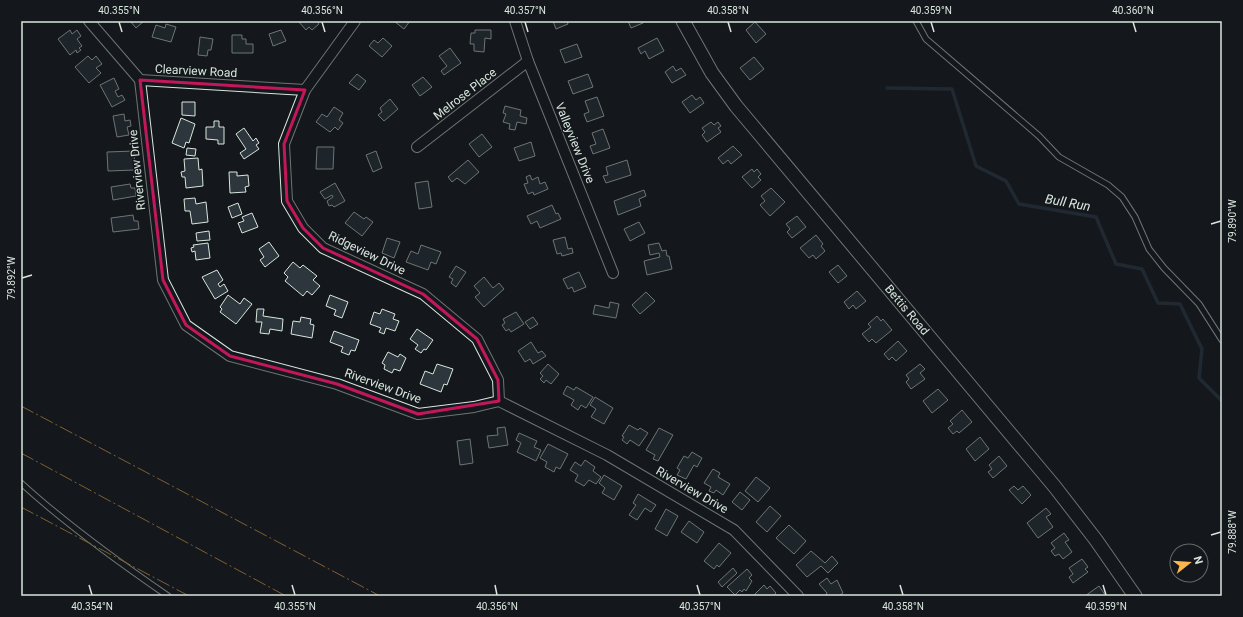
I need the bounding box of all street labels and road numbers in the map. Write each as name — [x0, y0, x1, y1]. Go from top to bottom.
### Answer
street label: Clearview Road — [154, 62, 238, 80]
street label: Melrose Place — [431, 65, 499, 123]
street label: Valleyview Drive — [552, 101, 598, 185]
street label: Riverview Drive — [126, 129, 148, 211]
street label: Ridgeview Drive — [326, 228, 408, 278]
street label: Bettis Road — [882, 282, 932, 338]
street label: Riverview Drive — [343, 366, 423, 406]
street label: Riverview Drive — [654, 464, 730, 516]

